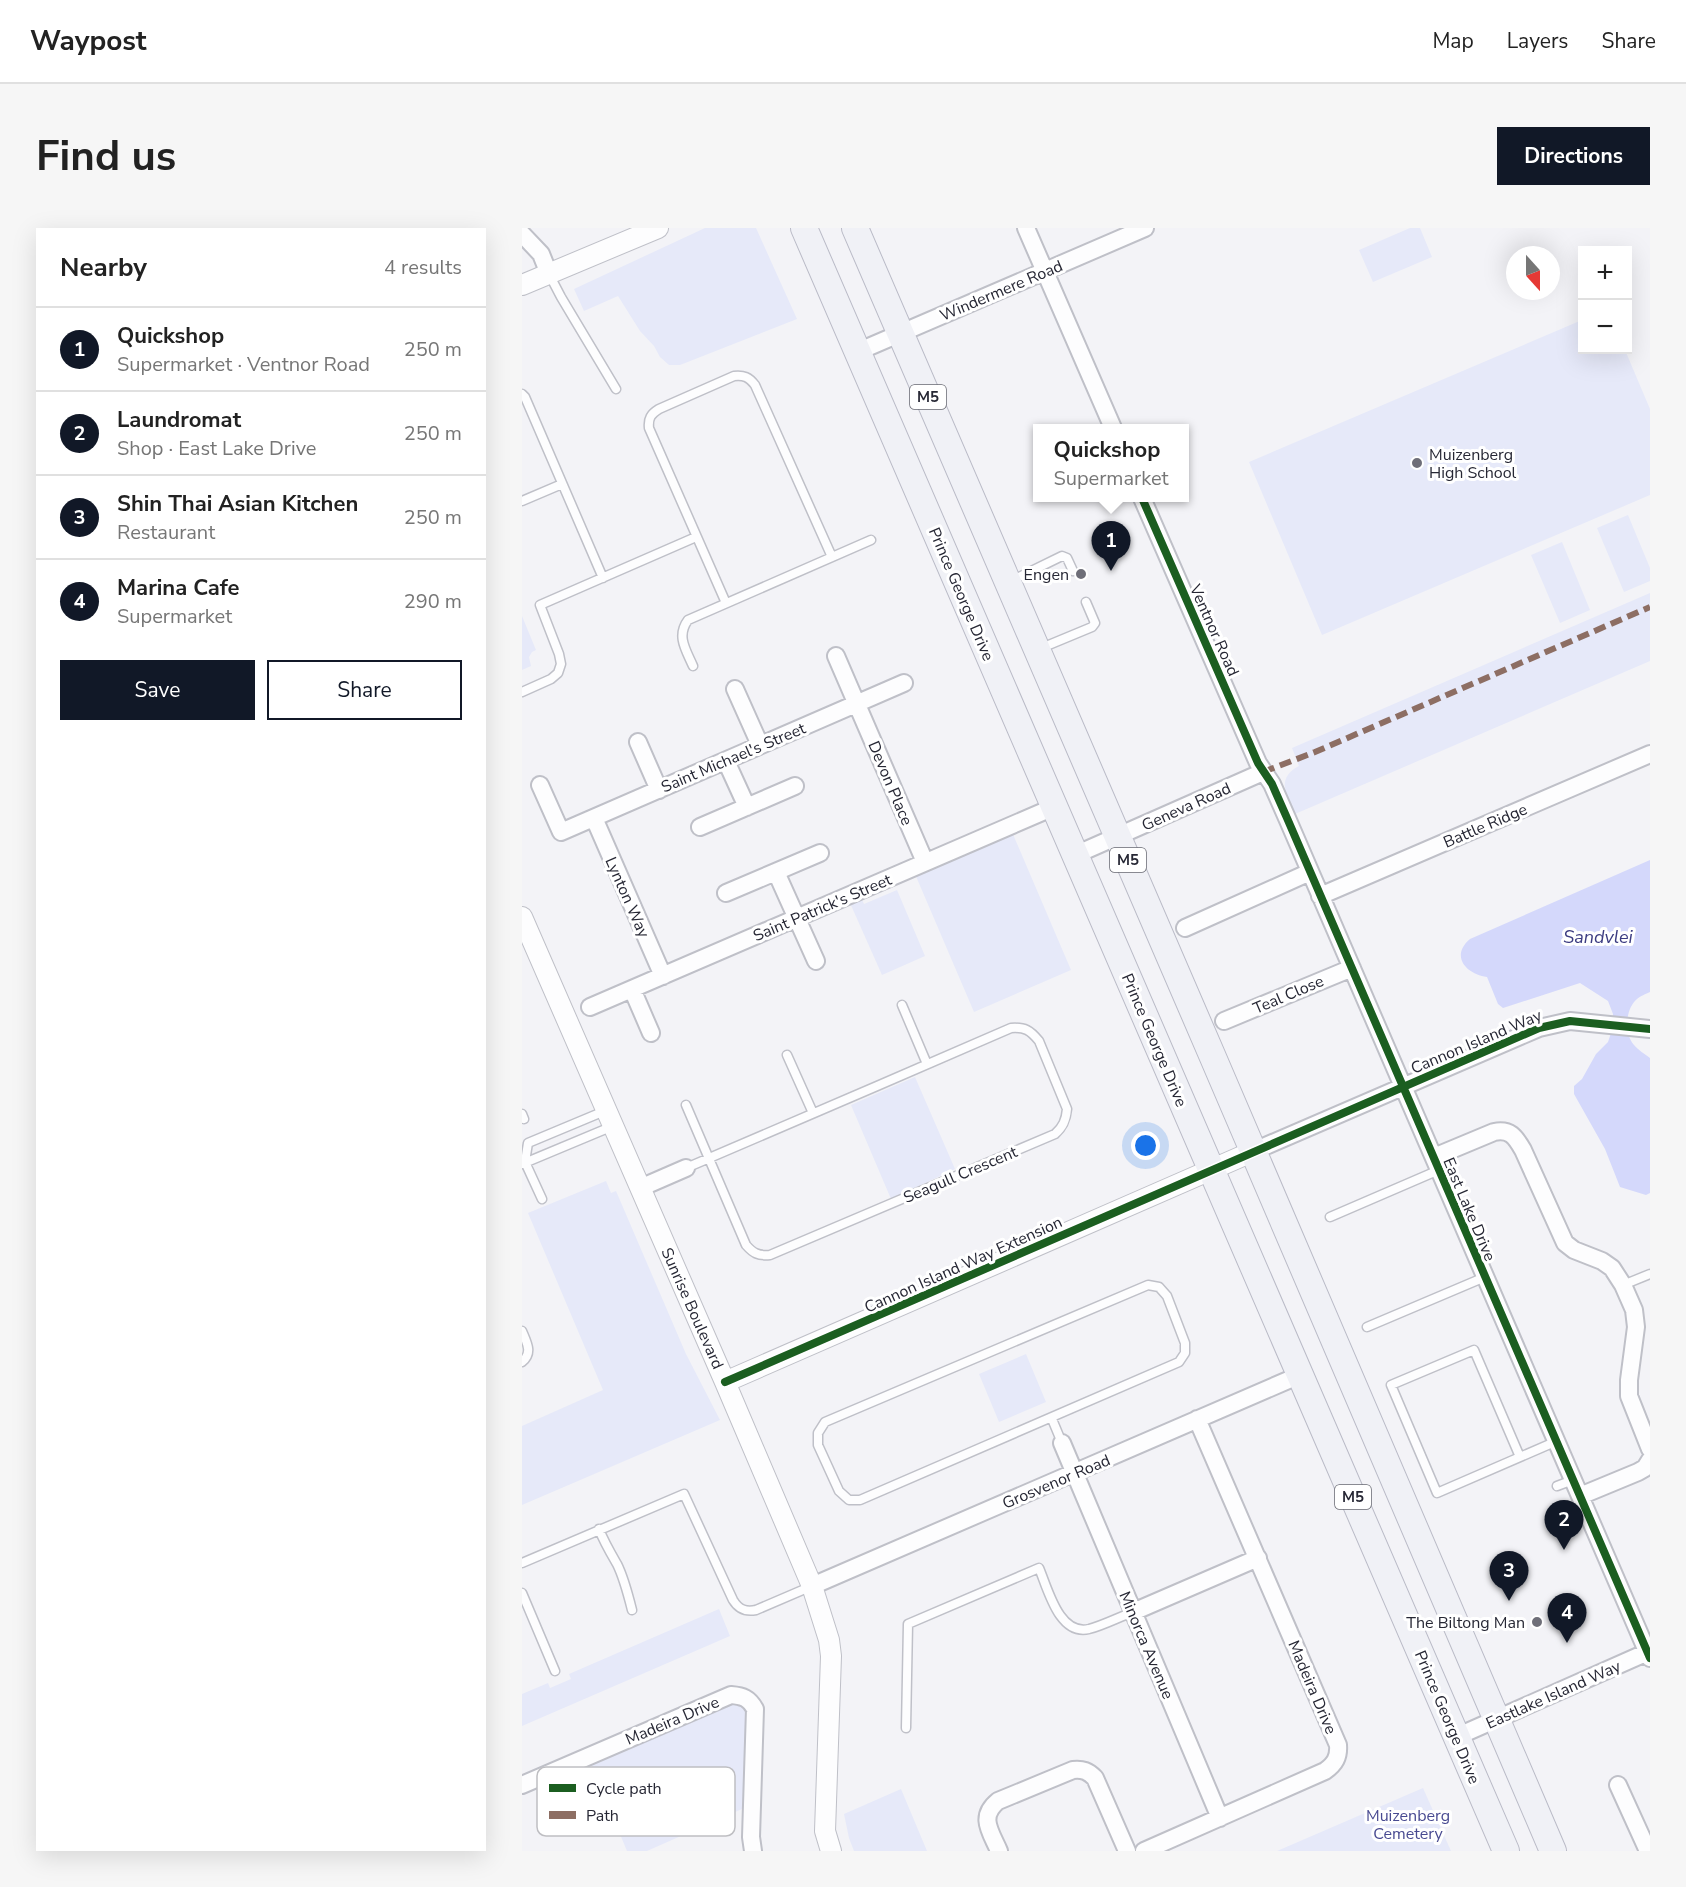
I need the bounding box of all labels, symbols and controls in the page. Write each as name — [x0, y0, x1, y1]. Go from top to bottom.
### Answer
text: Waypost — [30, 22, 147, 60]
text: Map — [1432, 27, 1474, 55]
text: Layers — [1507, 27, 1568, 55]
text: Share — [1601, 27, 1656, 55]
button: Directions — [1497, 127, 1650, 185]
text: Find us — [36, 128, 176, 185]
north arrow — [1506, 246, 1560, 300]
map controls — [1578, 246, 1632, 354]
button: + — [1578, 246, 1632, 300]
text: Nearby — [60, 250, 147, 285]
text: 4 results — [384, 254, 462, 281]
street label: Windermere Road — [936, 255, 1066, 327]
button: − — [1578, 300, 1632, 354]
text: Quickshop — [117, 321, 224, 351]
text: 1 — [74, 336, 86, 363]
text: 250 m — [404, 336, 462, 363]
text: Supermarket · Ventnor Road — [117, 351, 370, 378]
road number: M5 — [910, 385, 946, 409]
text: Laundromat — [117, 405, 241, 435]
text: 2 — [74, 420, 86, 447]
text: 250 m — [404, 420, 462, 447]
popup — [1033, 424, 1189, 502]
text: Shop · East Lake Drive — [117, 435, 316, 462]
text: Quickshop — [1053, 435, 1160, 465]
place label: Muizenberg High School — [1429, 444, 1517, 484]
marker: Muizenberg High School — [1410, 456, 1424, 470]
text: Supermarket — [1053, 465, 1169, 492]
text: Shin Thai Asian Kitchen — [117, 489, 358, 519]
text: 3 — [74, 504, 86, 531]
text: 250 m — [404, 504, 462, 531]
text: Restaurant — [117, 519, 215, 546]
pin: 1 — [1092, 522, 1130, 571]
street label: Prince George Drive — [923, 524, 999, 664]
place label: Engen — [1024, 564, 1069, 586]
marker: Engen — [1074, 567, 1088, 581]
text: Marina Cafe — [117, 573, 239, 603]
street label: Ventnor Road — [1184, 580, 1244, 680]
text: 4 — [74, 588, 86, 615]
text: 290 m — [404, 588, 462, 615]
text: Supermarket — [117, 603, 232, 630]
button: Save — [60, 660, 255, 720]
button: Share — [267, 660, 462, 720]
street label: Saint Michael's Street — [658, 717, 809, 798]
street label: Devon Place — [862, 738, 918, 829]
street label: Geneva Road — [1138, 777, 1235, 836]
street label: Battle Ridge — [1440, 798, 1531, 853]
road number: M5 — [1110, 848, 1146, 872]
street label: Lynton Way — [599, 854, 655, 942]
street label: Saint Patrick's Street — [750, 869, 895, 947]
water label: Sandvlei — [1563, 925, 1634, 949]
street label: Prince George Drive — [1116, 970, 1192, 1110]
street label: Teal Close — [1250, 970, 1327, 1020]
street label: Cannon Island Way — [1408, 1004, 1546, 1079]
your location — [1131, 1131, 1160, 1160]
street label: Seagull Crescent — [900, 1141, 1021, 1209]
street label: East Lake Drive — [1437, 1154, 1501, 1265]
street label: Cannon Island Way Extension — [861, 1211, 1066, 1319]
street label: Sunrise Boulevard — [655, 1244, 729, 1373]
street label: Grosvenor Road — [999, 1449, 1114, 1515]
road number: M5 — [1335, 1485, 1371, 1509]
pin: 2 — [1544, 1500, 1584, 1550]
pin: 3 — [1490, 1552, 1528, 1601]
street label: Minorca Avenue — [1113, 1588, 1179, 1703]
pin: 4 — [1548, 1594, 1586, 1643]
place label: The Biltong Man — [1406, 1612, 1525, 1634]
marker: The Biltong Man — [1530, 1615, 1544, 1629]
street label: Madeira Drive — [1282, 1637, 1342, 1738]
street label: Prince George Drive — [1409, 1647, 1485, 1787]
street label: Eastlake Island Way — [1483, 1655, 1625, 1735]
street label: Madeira Drive — [622, 1691, 723, 1751]
legend — [537, 1767, 735, 1836]
text: Cycle path — [586, 1778, 662, 1800]
text: Path — [586, 1805, 619, 1827]
park label: Muizenberg Cemetery — [1366, 1805, 1450, 1845]

